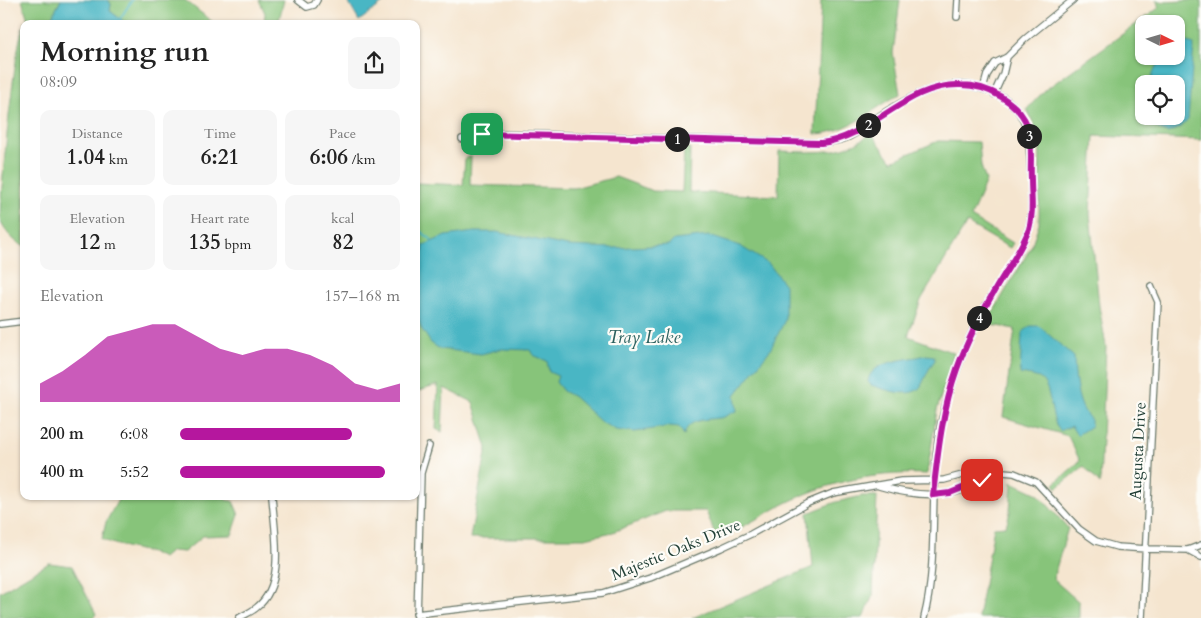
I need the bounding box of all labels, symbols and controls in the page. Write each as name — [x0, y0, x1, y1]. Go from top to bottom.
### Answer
north arrow — [1135, 15, 1185, 65]
map controls — [1135, 15, 1185, 125]
text: Morning run — [40, 33, 209, 71]
button: share — [348, 37, 400, 89]
text: 08:09 — [40, 71, 77, 93]
button: locate — [1135, 75, 1185, 125]
pin: 2 — [856, 112, 880, 138]
pin — [461, 113, 503, 155]
text: 2 — [865, 116, 872, 135]
icon: arrive — [468, 120, 496, 148]
text: Distance — [72, 124, 123, 143]
text: Time — [204, 124, 236, 143]
text: Pace — [329, 124, 356, 143]
pin: 3 — [1016, 124, 1042, 148]
pin: 1 — [664, 126, 690, 152]
text: 3 — [1026, 127, 1033, 146]
text: 1 — [674, 130, 681, 149]
text: 1.04 — [67, 143, 105, 172]
text: 6:21 — [201, 143, 239, 172]
text: 6:06 — [310, 143, 348, 172]
text: km — [105, 150, 128, 169]
text: /km — [348, 150, 376, 169]
text: Elevation — [70, 209, 125, 228]
text: Heart rate — [190, 209, 250, 228]
text: kcal — [331, 209, 354, 228]
text: 12 — [79, 228, 100, 257]
text: 135 — [189, 228, 221, 257]
text: 82 — [332, 228, 353, 257]
text: m — [100, 235, 116, 254]
text: bpm — [221, 235, 251, 254]
text: Elevation — [40, 285, 104, 307]
text: 157–168 m — [324, 285, 400, 307]
pin: 4 — [966, 306, 992, 330]
text: 4 — [976, 309, 983, 328]
water label: Tray Lake — [608, 325, 681, 350]
street label: Augusta Drive — [1124, 401, 1152, 501]
text: 200 m — [40, 423, 84, 445]
text: 6:08 — [120, 423, 149, 445]
pin — [961, 459, 1003, 501]
text: 400 m — [40, 461, 84, 483]
text: 5:52 — [120, 461, 149, 483]
icon: check — [968, 466, 996, 494]
street label: Majestic Oaks Drive — [608, 514, 744, 586]

